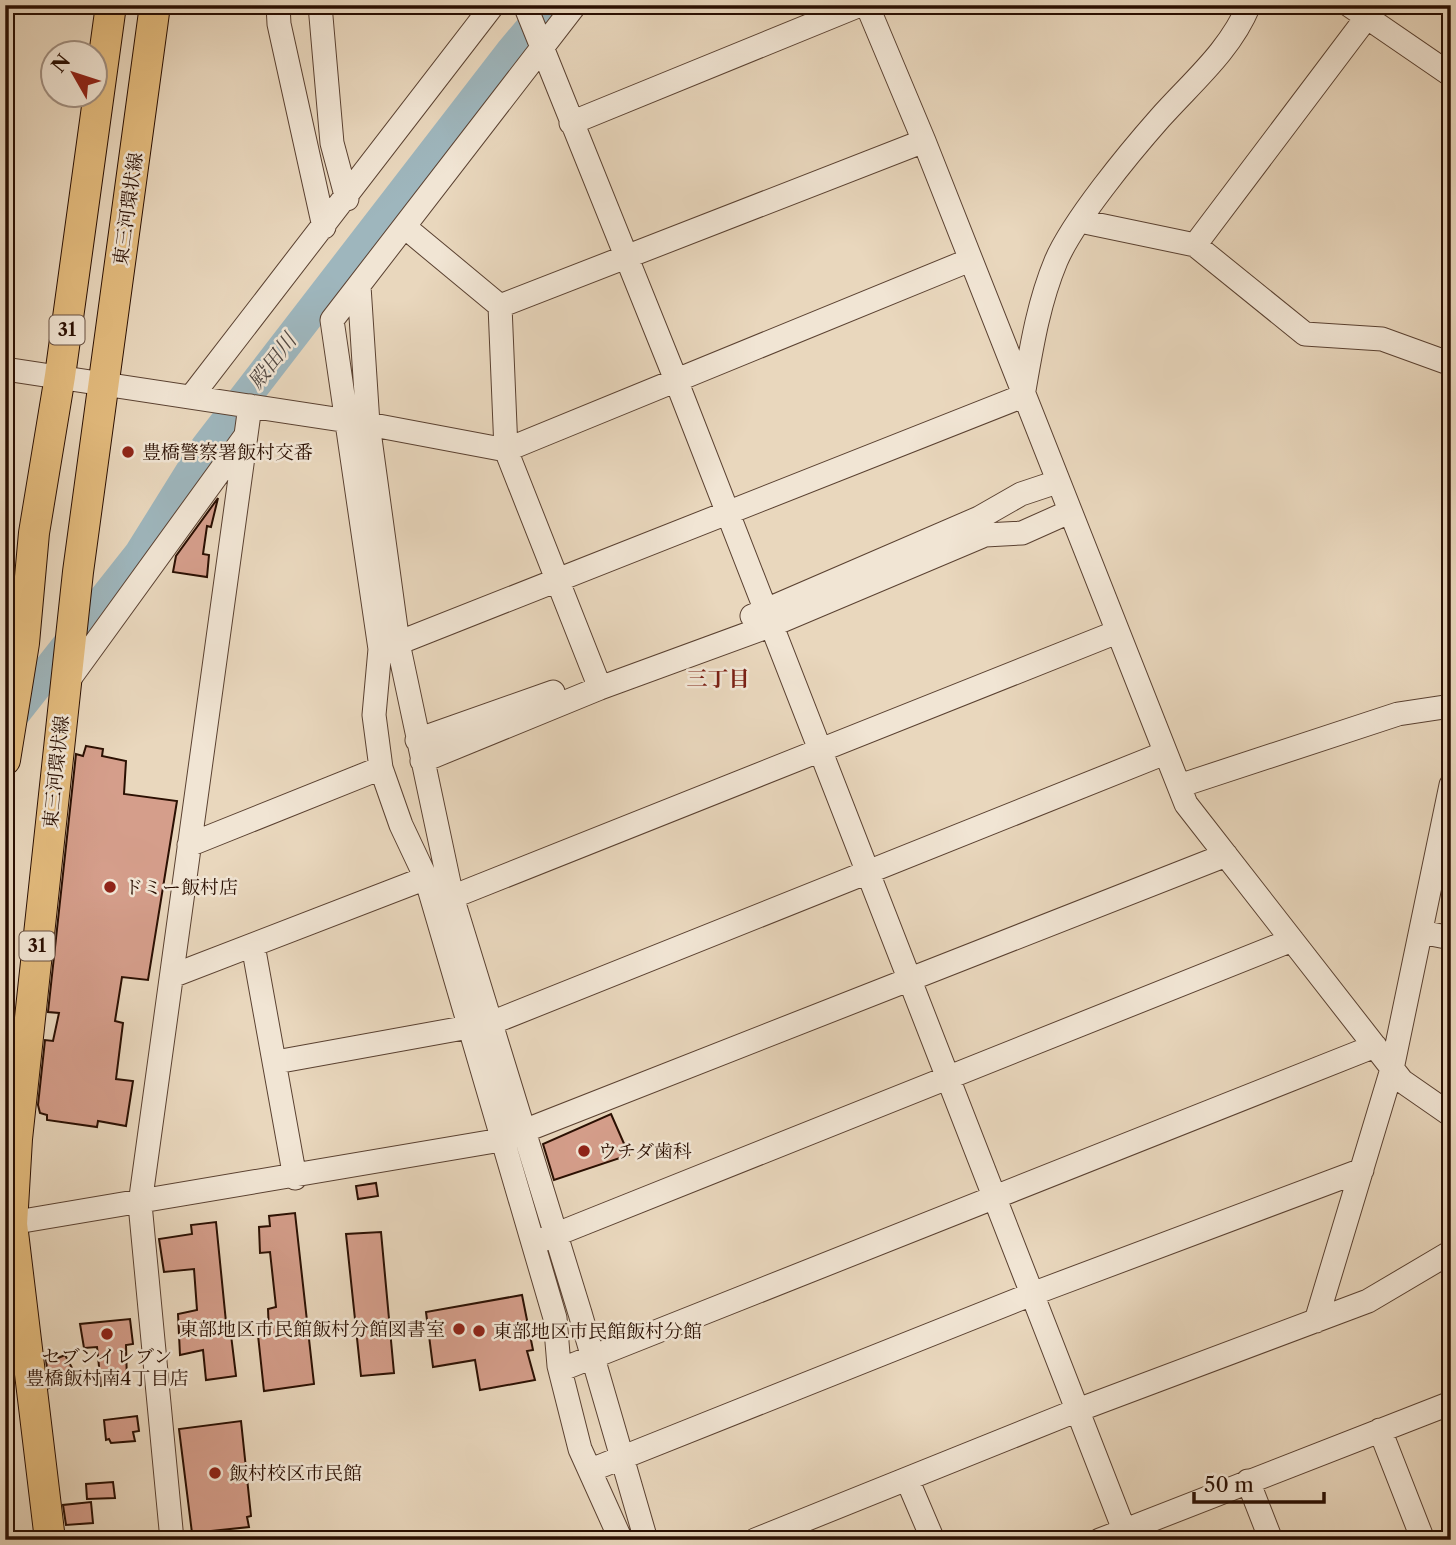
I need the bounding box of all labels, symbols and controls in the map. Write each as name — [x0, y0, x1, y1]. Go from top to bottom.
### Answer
north arrow — [38, 38, 108, 108]
text: N — [47, 50, 75, 77]
street label: 東三河環状線 — [109, 151, 147, 267]
road number: 31 — [50, 316, 84, 344]
water label: 殿田川 — [243, 327, 302, 394]
place label: 豊橋警察署飯村交番 — [142, 441, 313, 464]
marker: 豊橋警察署飯村交番 — [120, 444, 136, 460]
district label: 三丁目 — [687, 666, 750, 691]
street label: 東三河環状線 — [39, 714, 73, 830]
place label: ドミー飯村店 — [124, 876, 238, 899]
marker: ドミー飯村店 — [102, 879, 118, 895]
road number: 31 — [20, 931, 54, 960]
place label: ウチダ歯科 — [598, 1140, 692, 1163]
marker: ウチダ歯科 — [576, 1143, 592, 1159]
place label: 東部地区市民館飯村分館図書室 — [179, 1318, 445, 1341]
place label: 東部地区市民館飯村分館 — [493, 1320, 702, 1343]
marker: 東部地区市民館飯村分館図書室 — [451, 1321, 467, 1337]
marker: 東部地区市民館飯村分館 — [471, 1323, 487, 1339]
marker: セブンイレブン 豊橋飯村南4丁目店 — [99, 1326, 115, 1342]
place label: セブンイレブン 豊橋飯村南4丁目店 — [26, 1345, 188, 1390]
scale bar — [1194, 1461, 1323, 1505]
place label: 飯村校区市民館 — [229, 1462, 362, 1485]
marker: 飯村校区市民館 — [207, 1465, 223, 1481]
text: 50 m — [1204, 1472, 1254, 1497]

